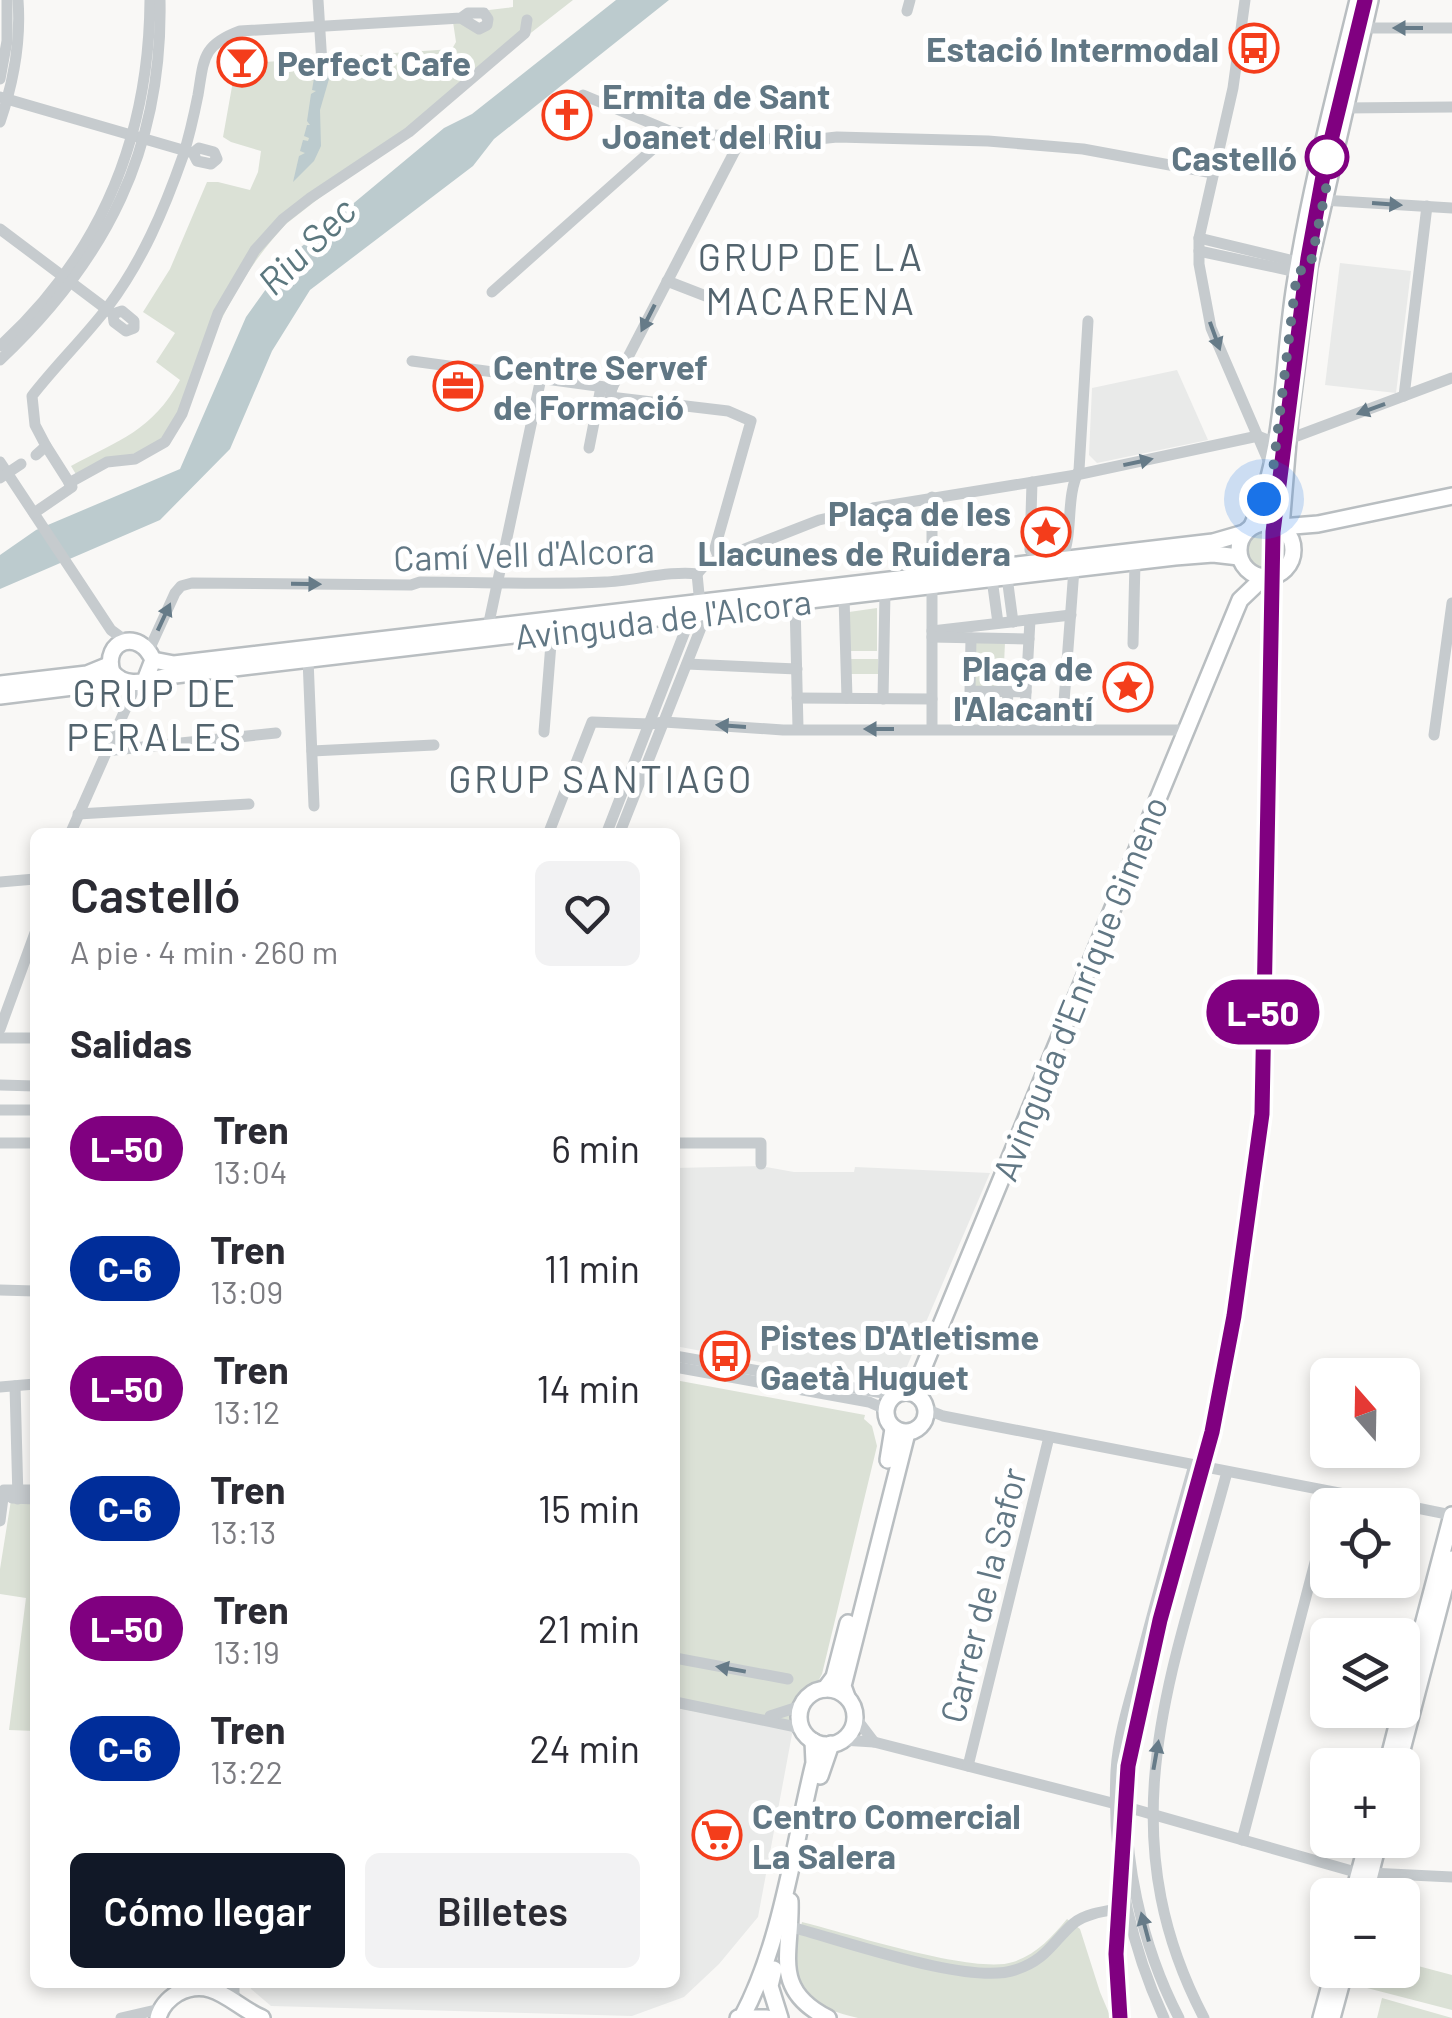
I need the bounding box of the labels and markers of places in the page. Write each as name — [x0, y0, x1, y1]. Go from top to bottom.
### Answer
bus stop icon: Estació Intermodal — [1228, 22, 1280, 74]
place label: Estació Intermodal — [926, 27, 1219, 69]
bar icon: Perfect Cafe — [216, 36, 268, 88]
place label: Perfect Cafe — [277, 41, 471, 83]
place label: Ermita de Sant Joanet del Riu — [602, 74, 830, 156]
church icon: Ermita de Sant Joanet del Riu — [541, 89, 593, 141]
place label: Castelló — [1171, 136, 1297, 178]
marker: Castelló — [1306, 136, 1348, 178]
place label: Centre Servef de Formació — [493, 345, 708, 427]
office icon: Centre Servef de Formació — [432, 360, 484, 412]
place label: Plaça de les Llacunes de Ruidera — [698, 491, 1011, 573]
place icon: Plaça de les Llacunes de Ruidera — [1020, 506, 1072, 558]
place label: Plaça de l'Alacantí — [953, 646, 1094, 728]
place icon: Plaça de l'Alacantí — [1102, 661, 1154, 713]
place label: Pistes D'Atletisme Gaetà Huguet — [760, 1315, 1039, 1397]
bus stop icon: Pistes D'Atletisme Gaetà Huguet — [699, 1330, 751, 1382]
place label: Centro Comercial La Salera — [752, 1794, 1021, 1876]
supermarket icon: Centro Comercial La Salera — [691, 1809, 743, 1861]

